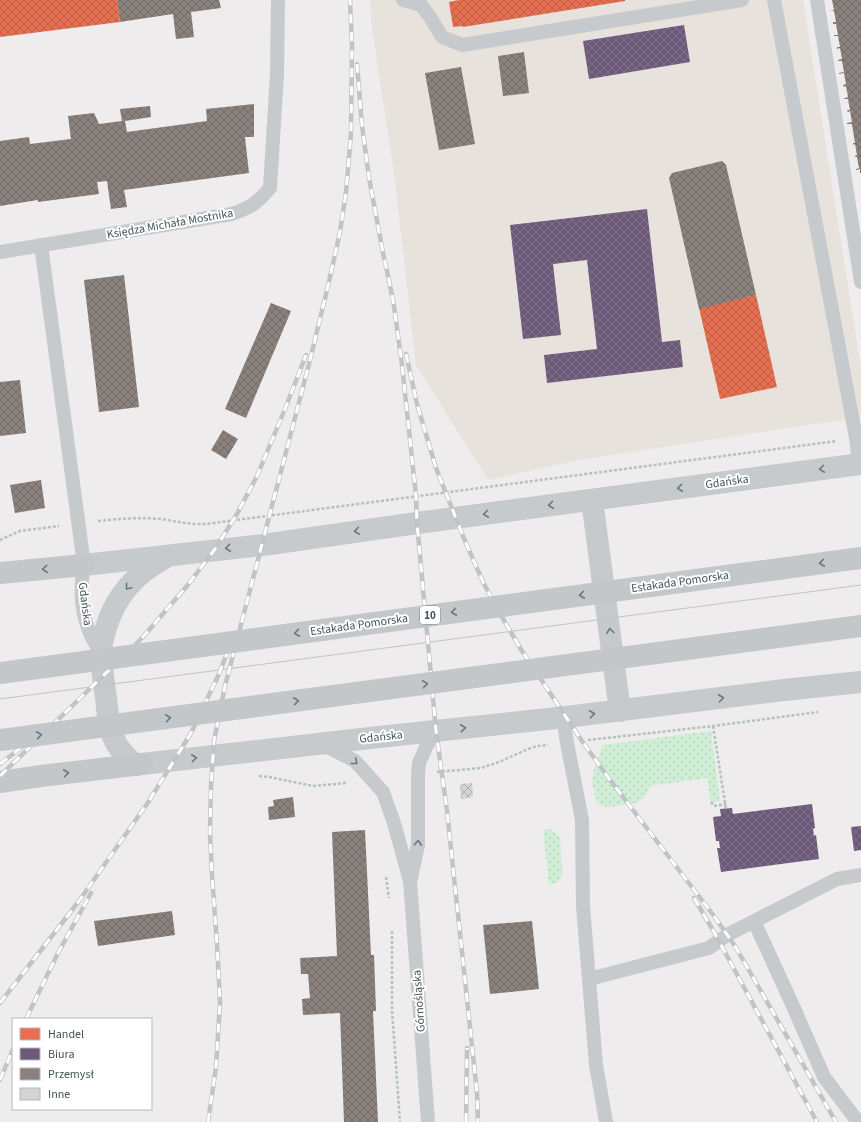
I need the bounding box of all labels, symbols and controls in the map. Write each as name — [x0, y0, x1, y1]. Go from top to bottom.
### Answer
street label: Księdza Michała Mostnika — [105, 205, 235, 243]
one-way arrow — [819, 464, 825, 473]
street label: Gdańska — [704, 471, 750, 493]
one-way arrow — [677, 483, 683, 492]
one-way arrow — [548, 500, 554, 509]
one-way arrow — [483, 509, 489, 518]
one-way arrow — [354, 526, 360, 535]
one-way arrow — [225, 543, 231, 552]
one-way arrow — [819, 558, 825, 567]
one-way arrow — [42, 564, 48, 573]
street label: Estakada Pomorska — [630, 567, 730, 597]
street label: Gdańska — [74, 581, 96, 627]
one-way arrow — [125, 583, 132, 590]
one-way arrow — [579, 590, 586, 599]
road number: 10 — [420, 606, 440, 624]
one-way arrow — [451, 607, 457, 616]
street label: Estakada Pomorska — [309, 610, 409, 640]
one-way arrow — [294, 628, 300, 637]
one-way arrow — [606, 628, 615, 634]
one-way arrow — [422, 680, 428, 689]
one-way arrow — [718, 694, 724, 703]
one-way arrow — [293, 697, 299, 706]
one-way arrow — [589, 710, 595, 719]
one-way arrow — [164, 714, 171, 723]
one-way arrow — [459, 724, 466, 733]
street label: Gdańska — [358, 726, 404, 748]
one-way arrow — [36, 731, 42, 740]
one-way arrow — [191, 754, 197, 763]
one-way arrow — [351, 757, 358, 764]
one-way arrow — [63, 769, 69, 778]
one-way arrow — [413, 839, 422, 846]
street label: Górnośląska — [408, 969, 430, 1033]
legend — [12, 1018, 152, 1110]
text: Handel — [48, 1026, 84, 1043]
text: Biura — [48, 1046, 74, 1063]
text: Przemysł — [48, 1066, 94, 1083]
text: Inne — [48, 1086, 70, 1103]

